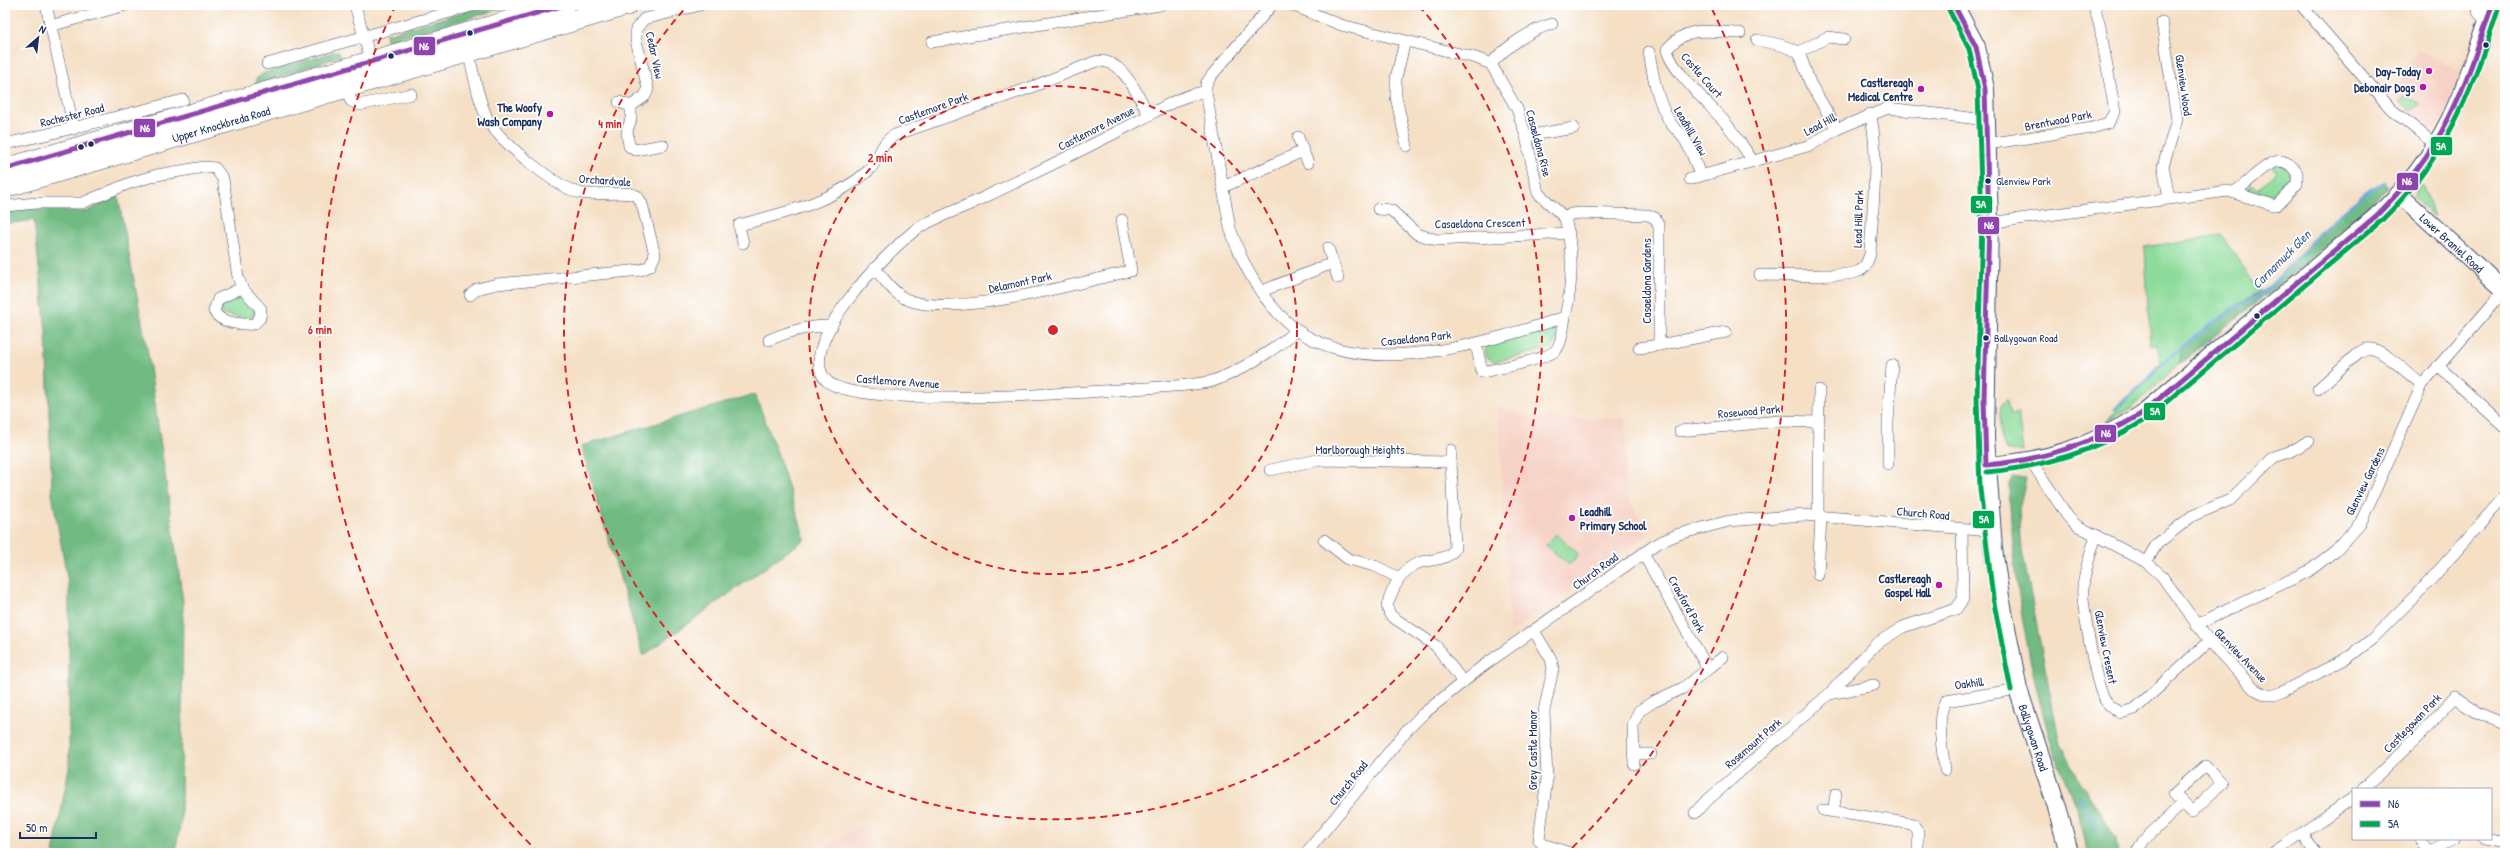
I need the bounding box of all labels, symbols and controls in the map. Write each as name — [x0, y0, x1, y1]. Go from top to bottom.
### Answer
north arrow — [18, 18, 58, 58]
text: N — [37, 22, 49, 37]
unlabelled marker — [465, 28, 475, 38]
street label: Cedar View — [642, 30, 668, 81]
line badge: N6 — [413, 36, 436, 56]
text: N6 — [419, 39, 430, 53]
unlabelled marker — [2481, 40, 2491, 50]
street label: Castle Court — [1677, 48, 1727, 102]
unlabelled marker — [386, 51, 396, 61]
street label: Glenview Wood — [2171, 53, 2197, 117]
place label: Day-Today — [2376, 63, 2421, 81]
marker: Day-Today — [2424, 66, 2434, 76]
place label: Castlereagh Medical Centre — [1848, 74, 1914, 105]
place label: Debonair Dogs — [2354, 79, 2415, 97]
marker: Debonair Dogs — [2418, 82, 2428, 92]
marker: Castlereagh Medical Centre — [1916, 84, 1926, 94]
street label: Castlemore Park — [896, 87, 970, 129]
street label: Rochester Road — [38, 99, 106, 131]
place label: The Woofy Wash Company — [478, 99, 542, 131]
street label: Upper Knockbreda Road — [170, 101, 272, 146]
street label: Castlemore Avenue — [1055, 101, 1137, 155]
street label: Leadhill View — [1670, 103, 1712, 159]
street label: Brentwood Park — [2023, 105, 2093, 135]
street label: Casaeldona Rise — [1522, 108, 1556, 178]
street label: Lead Hill — [1801, 108, 1840, 140]
marker: The Woofy Wash Company — [545, 109, 555, 119]
text: 4 min — [598, 115, 622, 132]
line badge: N6 — [133, 118, 156, 138]
text: N6 — [140, 121, 151, 135]
line badge: 5A — [2430, 136, 2453, 156]
unlabelled marker — [86, 139, 96, 149]
text: 5A — [2436, 139, 2447, 153]
unlabelled marker — [76, 142, 86, 152]
text: 2 min — [868, 149, 893, 166]
street label: Orchardvale — [578, 170, 632, 190]
line badge: N6 — [2396, 172, 2419, 191]
place label: Glenview Park — [1996, 174, 2051, 188]
text: N6 — [2402, 174, 2413, 188]
marker: Glenview Park — [1983, 176, 1993, 186]
street label: Lead Hill Park — [1848, 190, 1868, 248]
line badge: 5A — [1970, 195, 1993, 214]
text: 5A — [1976, 197, 1987, 211]
street label: Lower Braniel Road — [2416, 209, 2488, 276]
street label: Casaeldona Crescent — [1435, 214, 1526, 232]
line badge: N6 — [1977, 216, 2000, 235]
text: N6 — [1984, 218, 1995, 232]
water label: Carnamuck Glen — [2248, 225, 2315, 292]
street label: Casaeldona Gardens — [1638, 238, 1655, 324]
street label: Delamont Park — [987, 267, 1053, 297]
unlabelled marker — [2252, 311, 2262, 321]
text: 6 min — [308, 321, 332, 338]
centre of rings — [1046, 323, 1060, 337]
street label: Casaeldona Park — [1380, 326, 1452, 350]
place label: Ballygowan Road — [1994, 331, 2058, 345]
marker: Ballygowan Road — [1981, 333, 1991, 343]
street label: Castlemore Avenue — [856, 370, 940, 392]
street label: Rosewood Park — [1717, 400, 1781, 422]
line badge: 5A — [2143, 402, 2166, 421]
text: 5A — [2150, 404, 2161, 418]
line badge: N6 — [2094, 424, 2117, 443]
text: N6 — [2101, 426, 2112, 440]
street label: Marlborough Heights — [1315, 441, 1405, 458]
street label: Glenview Gardens — [2341, 444, 2389, 518]
street label: Church Road — [1896, 502, 1951, 524]
place label: Leadhill Primary School — [1580, 503, 1647, 535]
line badge: 5A — [1972, 510, 1995, 529]
text: 5A — [1979, 512, 1990, 526]
marker: Leadhill Primary School — [1567, 513, 1577, 523]
street label: Church Road — [1568, 548, 1622, 594]
place label: Castlereagh Gospel Hall — [1879, 570, 1932, 602]
street label: Crawford Park — [1664, 572, 1710, 636]
marker: Castlereagh Gospel Hall — [1934, 580, 1944, 590]
street label: Glenview Cresent — [2091, 609, 2122, 686]
street label: Glenview Avenue — [2211, 624, 2272, 686]
street label: Oakhill — [1953, 672, 1985, 693]
street label: Castlegowan Park — [2379, 690, 2445, 756]
street label: Ballygowan Road — [2015, 702, 2053, 773]
street label: Grey Castle Manor — [1524, 709, 1541, 790]
street label: Rosemount Park — [1721, 714, 1785, 772]
street label: Church Road — [1325, 757, 1372, 809]
legend — [2352, 788, 2492, 840]
text: N6 — [2388, 795, 2399, 812]
scale bar — [20, 814, 96, 840]
text: 5A — [2388, 815, 2399, 832]
text: 50 m — [26, 819, 47, 836]

